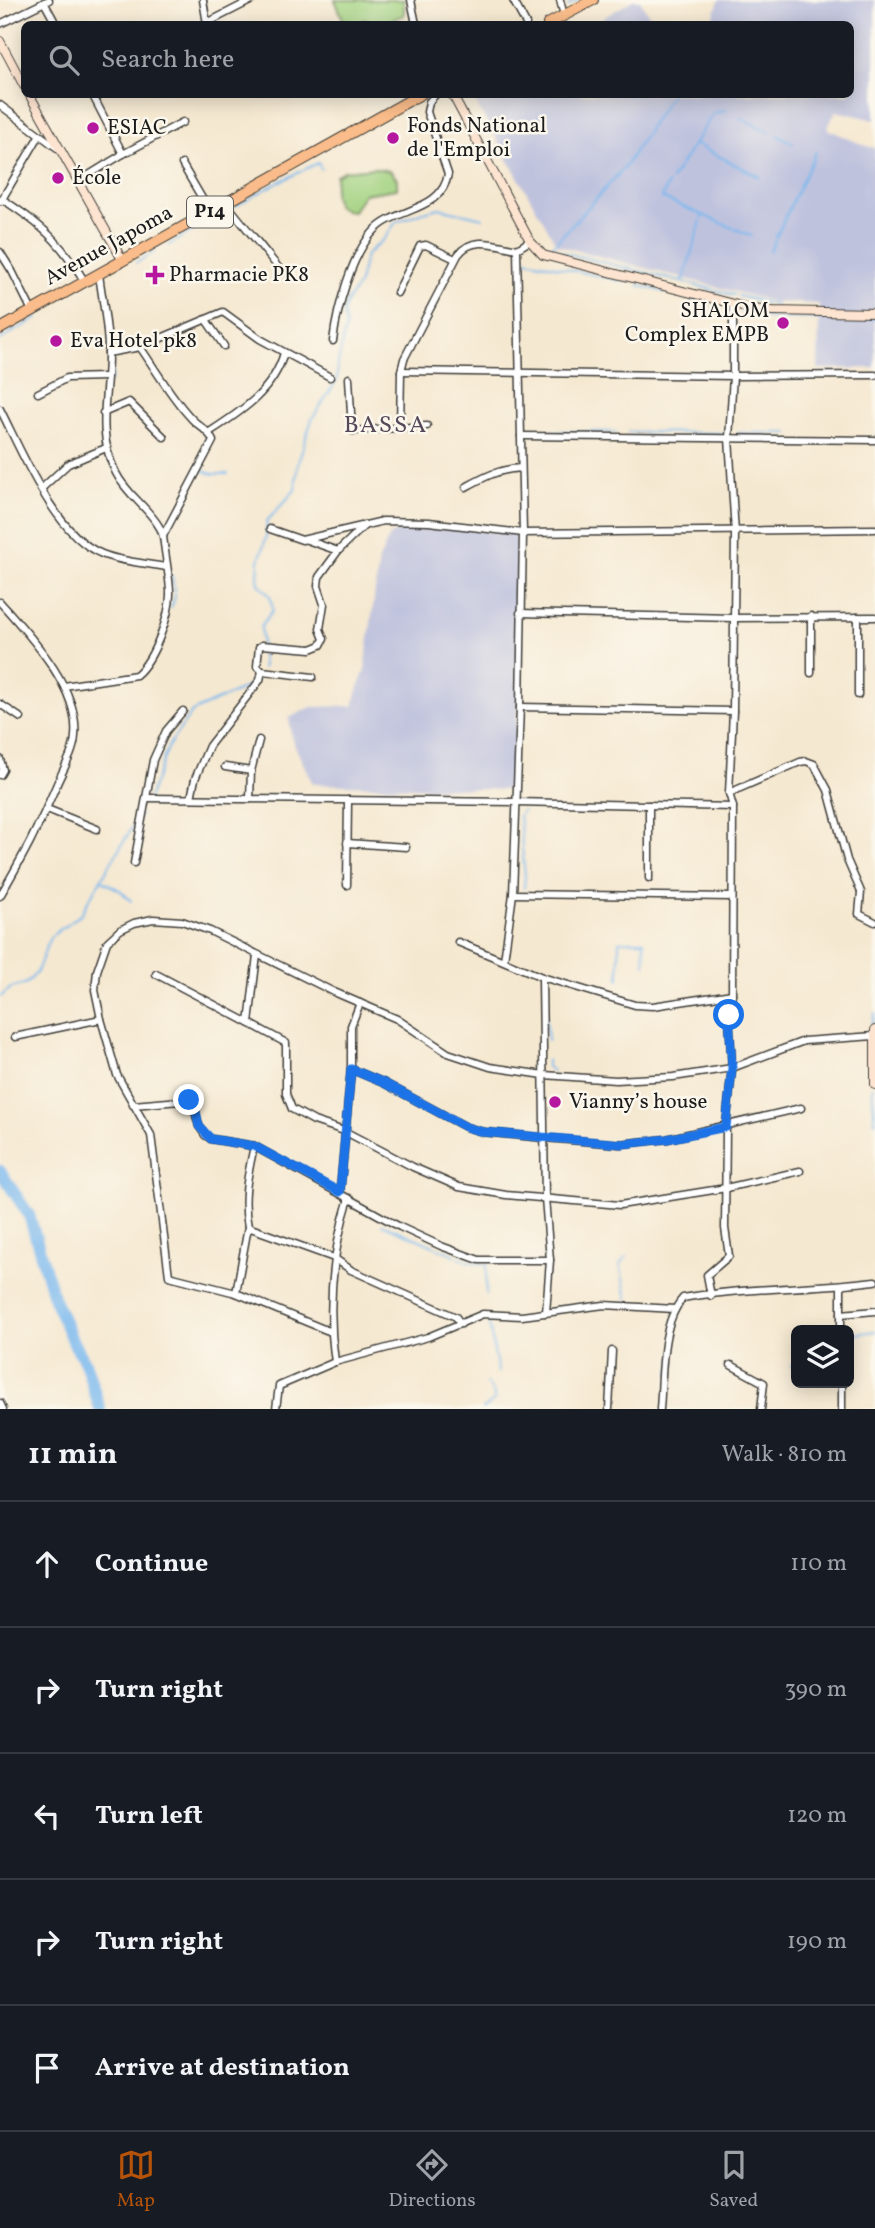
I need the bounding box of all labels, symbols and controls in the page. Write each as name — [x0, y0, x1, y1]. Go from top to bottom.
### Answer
search box — [21, 21, 854, 98]
icon: search — [45, 41, 83, 79]
text: Search here — [101, 42, 234, 78]
place label: Fonds National de l'Emploi — [407, 112, 546, 165]
place label: ESIAC — [107, 114, 167, 143]
marker: ESIAC — [85, 120, 101, 136]
marker: Fonds National de l'Emploi — [385, 130, 401, 146]
place label: École — [72, 164, 121, 193]
marker: École — [50, 170, 66, 186]
road number: P14 — [187, 196, 233, 228]
street label: Avenue Japoma — [40, 199, 178, 293]
place label: Pharmacie PK8 — [169, 261, 309, 290]
marker: Pharmacie PK8 — [147, 267, 163, 283]
place label: SHALOM Complex EMPB — [625, 297, 769, 350]
marker: SHALOM Complex EMPB — [775, 315, 791, 331]
place label: Eva Hotel pk8 — [70, 327, 197, 356]
marker: Eva Hotel pk8 — [48, 333, 64, 349]
district label: BASSA — [344, 409, 428, 443]
route start — [713, 999, 744, 1030]
route end — [173, 1084, 204, 1115]
place label: Vianny’s house — [569, 1088, 708, 1117]
marker: Vianny’s house — [547, 1094, 563, 1110]
map controls — [791, 1325, 854, 1388]
button: layers — [791, 1325, 854, 1388]
text: 11 min — [28, 1434, 118, 1476]
text: Walk · 810 m — [722, 1439, 847, 1471]
icon: ahead — [28, 1545, 66, 1583]
text: Continue — [95, 1546, 208, 1582]
text: 110 m — [790, 1548, 847, 1580]
icon: right — [28, 1671, 66, 1709]
text: Turn right — [95, 1672, 223, 1708]
text: 390 m — [784, 1674, 847, 1706]
icon: left — [28, 1797, 66, 1835]
text: Turn left — [95, 1798, 203, 1834]
text: 120 m — [787, 1800, 847, 1832]
icon: right — [28, 1923, 66, 1961]
text: Turn right — [95, 1924, 223, 1960]
text: 190 m — [787, 1926, 847, 1958]
icon: arrive — [28, 2049, 66, 2087]
text: Arrive at destination — [95, 2050, 350, 2086]
tab: Map — [117, 2146, 155, 2214]
tab: Directions — [389, 2146, 476, 2214]
tab: Saved — [709, 2146, 758, 2214]

